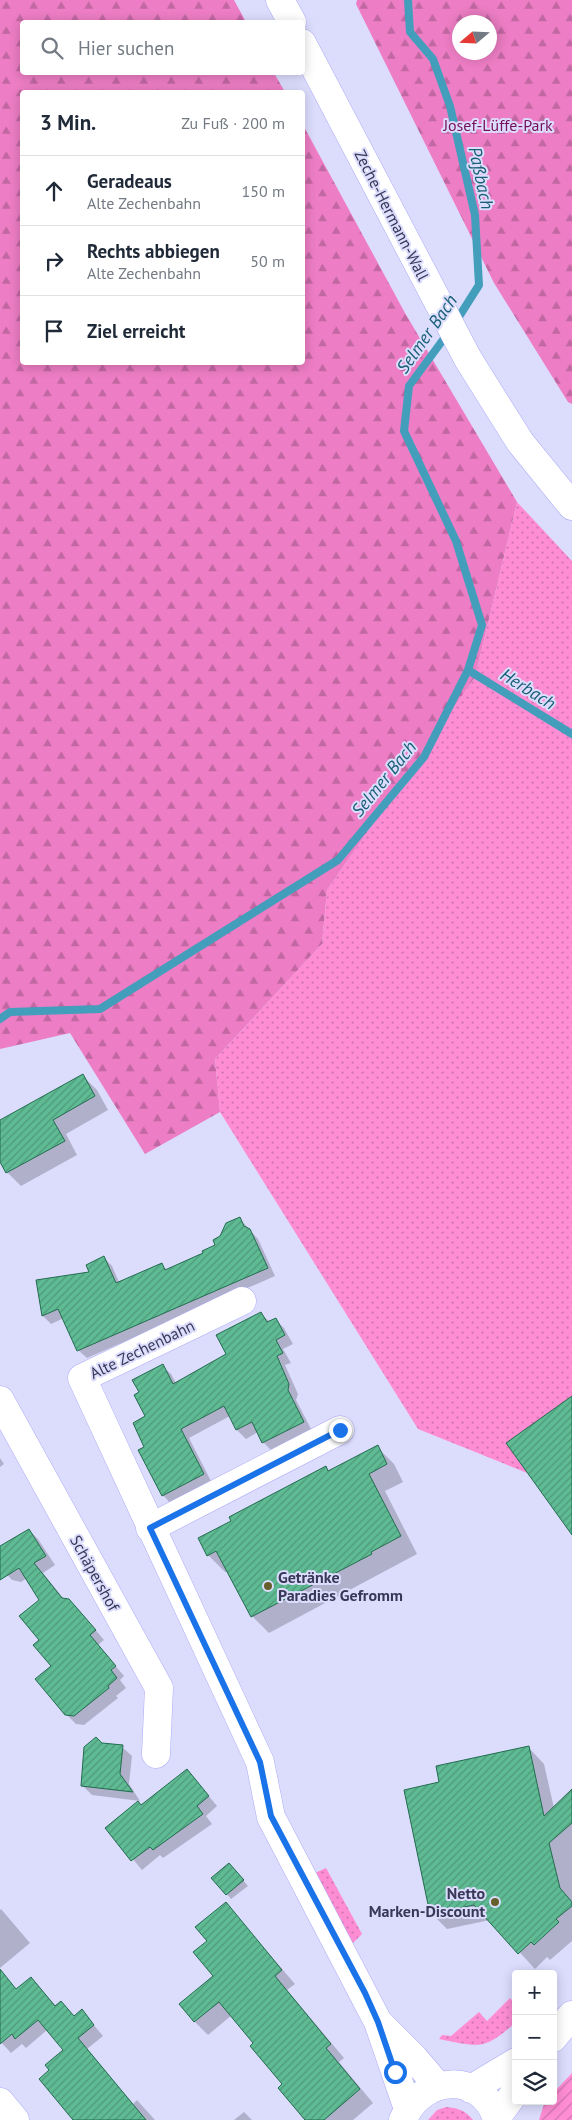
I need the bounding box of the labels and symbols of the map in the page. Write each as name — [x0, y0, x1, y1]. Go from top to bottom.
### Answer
north arrow — [452, 15, 497, 60]
park label: Josef-Lüffe-Park — [442, 115, 553, 135]
water label: Paßbach — [464, 144, 499, 211]
street label: Zeche-Hermann-Wall — [350, 146, 434, 284]
water label: Selmer Bach — [391, 290, 462, 378]
water label: Herbach — [496, 663, 560, 714]
water label: Selmer Bach — [346, 736, 421, 821]
street label: Alte Zechenbahn — [86, 1315, 198, 1383]
route end — [329, 1419, 352, 1442]
street label: Schäpershof — [66, 1532, 124, 1615]
place label: Getränke Paradies Gefromm — [278, 1567, 403, 1605]
marker: Getränke Paradies Gefromm — [262, 1580, 274, 1592]
place label: Netto Marken-Discount — [369, 1883, 485, 1921]
marker: Netto Marken-Discount — [489, 1896, 501, 1908]
route start — [384, 2061, 407, 2084]

